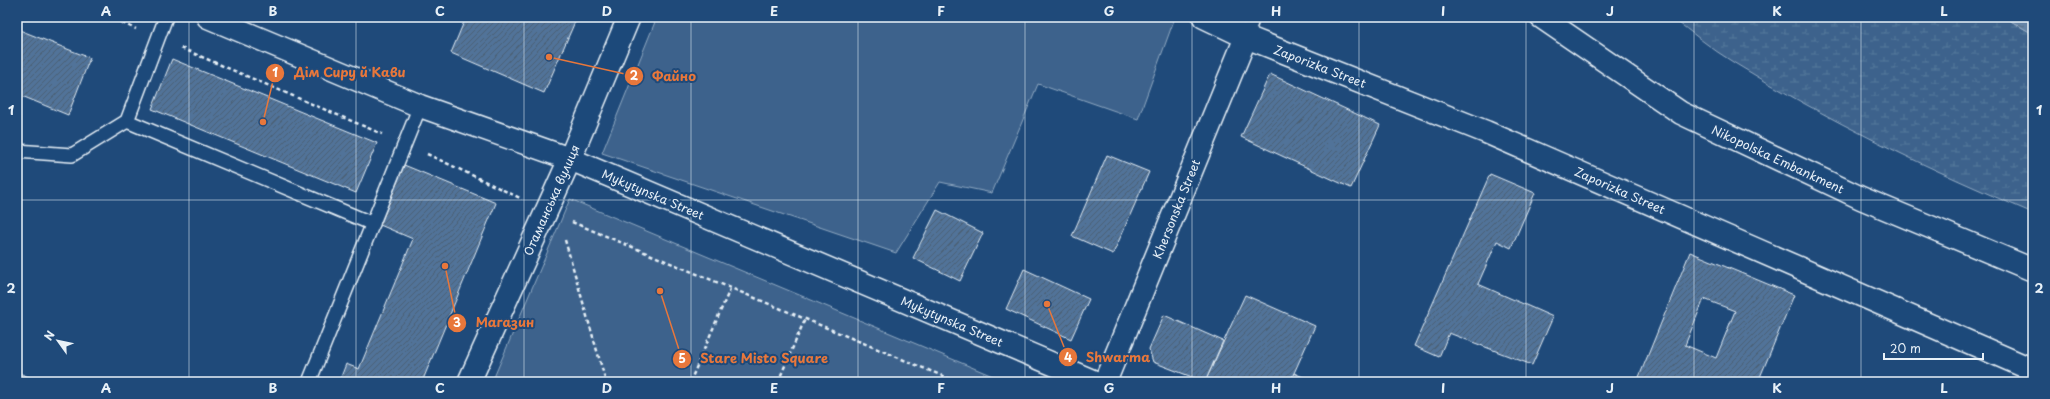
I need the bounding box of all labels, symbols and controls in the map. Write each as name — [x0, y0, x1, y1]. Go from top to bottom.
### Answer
text: A — [101, 1, 111, 20]
text: B — [269, 1, 278, 20]
text: C — [435, 1, 445, 20]
text: D — [602, 1, 612, 20]
text: E — [770, 1, 778, 20]
text: F — [937, 1, 945, 20]
text: G — [1104, 1, 1114, 20]
text: H — [1271, 1, 1281, 20]
text: I — [1441, 1, 1445, 20]
text: J — [1606, 1, 1614, 20]
text: K — [1772, 1, 1782, 20]
text: L — [1940, 1, 1948, 20]
street label: Zaporizka Street — [1271, 40, 1369, 92]
callout: Дім Сиру й Кави — [265, 60, 414, 85]
text: Дім Сиру й Кави — [293, 62, 406, 81]
text: 1 — [272, 63, 278, 81]
callout: Файно — [624, 64, 704, 89]
text: 2 — [630, 66, 639, 84]
text: Файно — [652, 66, 696, 85]
text: 1 — [8, 100, 14, 119]
text: 1 — [2036, 100, 2042, 119]
street label: Nikopolska Embankment — [1709, 120, 1847, 198]
street label: Отаманська вулиця — [518, 142, 584, 258]
street label: Khersonska Street — [1148, 156, 1204, 261]
street label: Zaporizka Street — [1572, 162, 1668, 218]
street label: Mykytynska Street — [599, 164, 707, 224]
text: 2 — [6, 278, 16, 297]
text: 2 — [2034, 278, 2044, 297]
street label: Mykytynska Street — [898, 291, 1006, 351]
callout: Магазин — [447, 310, 542, 335]
text: Магазин — [476, 312, 534, 331]
text: 3 — [453, 313, 461, 331]
north arrow — [38, 321, 78, 361]
text: N — [40, 327, 59, 344]
scale bar — [1884, 335, 1983, 361]
text: 20 m — [1890, 339, 1921, 357]
callout: Shwarma — [1058, 345, 1159, 370]
callout: Stare Misto Square — [672, 346, 836, 371]
text: Shwarma — [1086, 347, 1150, 366]
text: Stare Misto Square — [700, 348, 828, 367]
text: 4 — [1064, 348, 1072, 366]
text: 5 — [678, 349, 686, 367]
text: A — [101, 378, 111, 397]
text: B — [269, 378, 278, 397]
text: C — [435, 378, 445, 397]
text: D — [602, 378, 612, 397]
text: E — [770, 378, 778, 397]
text: F — [937, 378, 945, 397]
text: G — [1104, 378, 1114, 397]
text: H — [1271, 378, 1281, 397]
text: I — [1441, 378, 1445, 397]
text: J — [1606, 378, 1614, 397]
text: K — [1772, 378, 1782, 397]
text: L — [1940, 378, 1948, 397]

